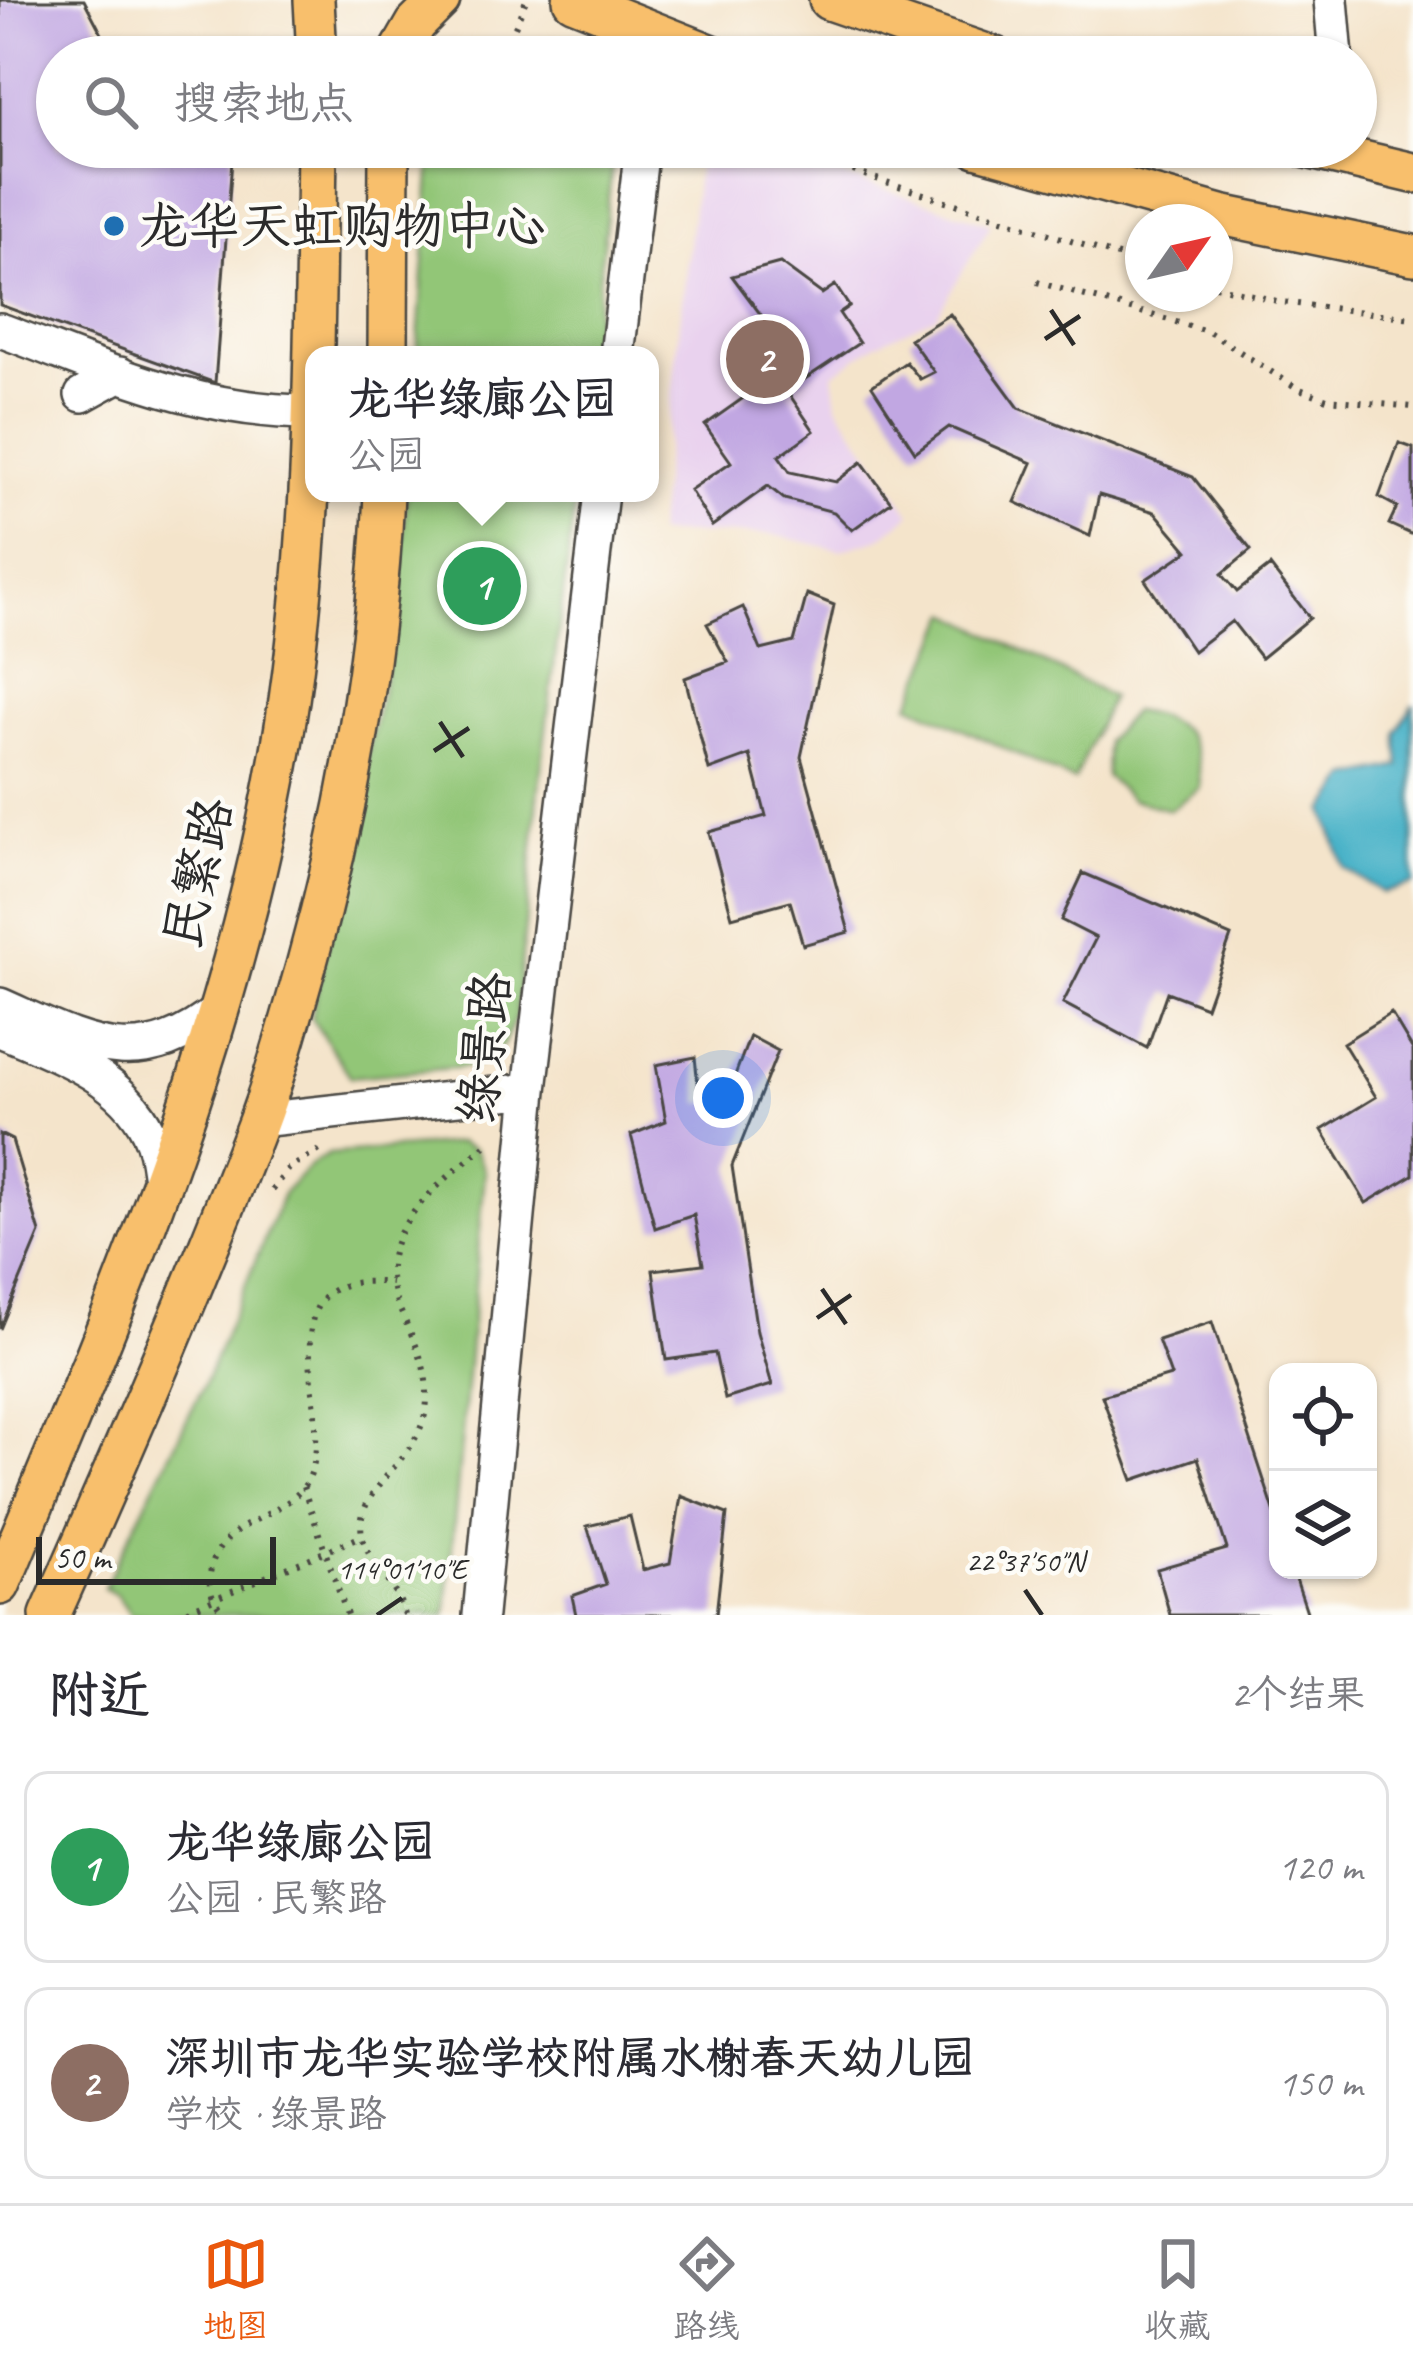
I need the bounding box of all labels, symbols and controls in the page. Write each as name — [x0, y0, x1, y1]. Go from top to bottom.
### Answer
search box — [36, 36, 1377, 168]
icon: search — [78, 69, 144, 135]
text: 搜索地点 — [174, 75, 354, 132]
place label: 龙华天虹购物中心 — [138, 194, 546, 258]
north arrow — [1125, 204, 1233, 312]
marker: 龙华天虹购物中心 — [101, 213, 127, 239]
pin: 2 — [726, 314, 804, 404]
popup — [305, 346, 659, 502]
text: 龙华绿廊公园 — [347, 371, 617, 428]
text: 公园 — [347, 431, 425, 480]
pin: 1 — [443, 541, 521, 631]
street label: 民繁路 — [150, 791, 246, 955]
street label: 绿景路 — [444, 969, 524, 1127]
your location — [693, 1068, 753, 1128]
map controls — [1269, 1363, 1377, 1579]
button: locate — [1269, 1363, 1377, 1471]
button: layers — [1269, 1471, 1377, 1579]
scale bar — [36, 1531, 276, 1584]
text: 50 m — [54, 1537, 110, 1579]
text: 22°37'50"N — [966, 1542, 1089, 1580]
text: 114°01'10"E — [337, 1550, 471, 1588]
text: 附近 — [48, 1663, 150, 1727]
text: 2个结果 — [1230, 1670, 1365, 1719]
text: 龙华绿廊公园 — [165, 1814, 435, 1871]
text: 1 — [81, 1843, 99, 1892]
text: 120 m — [1278, 1843, 1362, 1892]
text: 公园 · 民繁路 — [165, 1874, 386, 1923]
text: 深圳市龙华实验学校附属水榭春天幼儿园 — [165, 2030, 975, 2087]
text: 2 — [81, 2059, 99, 2108]
text: 150 m — [1278, 2059, 1362, 2108]
text: 学校 · 绿景路 — [165, 2090, 386, 2139]
tab: 地图 — [203, 2231, 269, 2347]
tab: 路线 — [674, 2231, 740, 2347]
tab: 收藏 — [1145, 2231, 1211, 2347]

